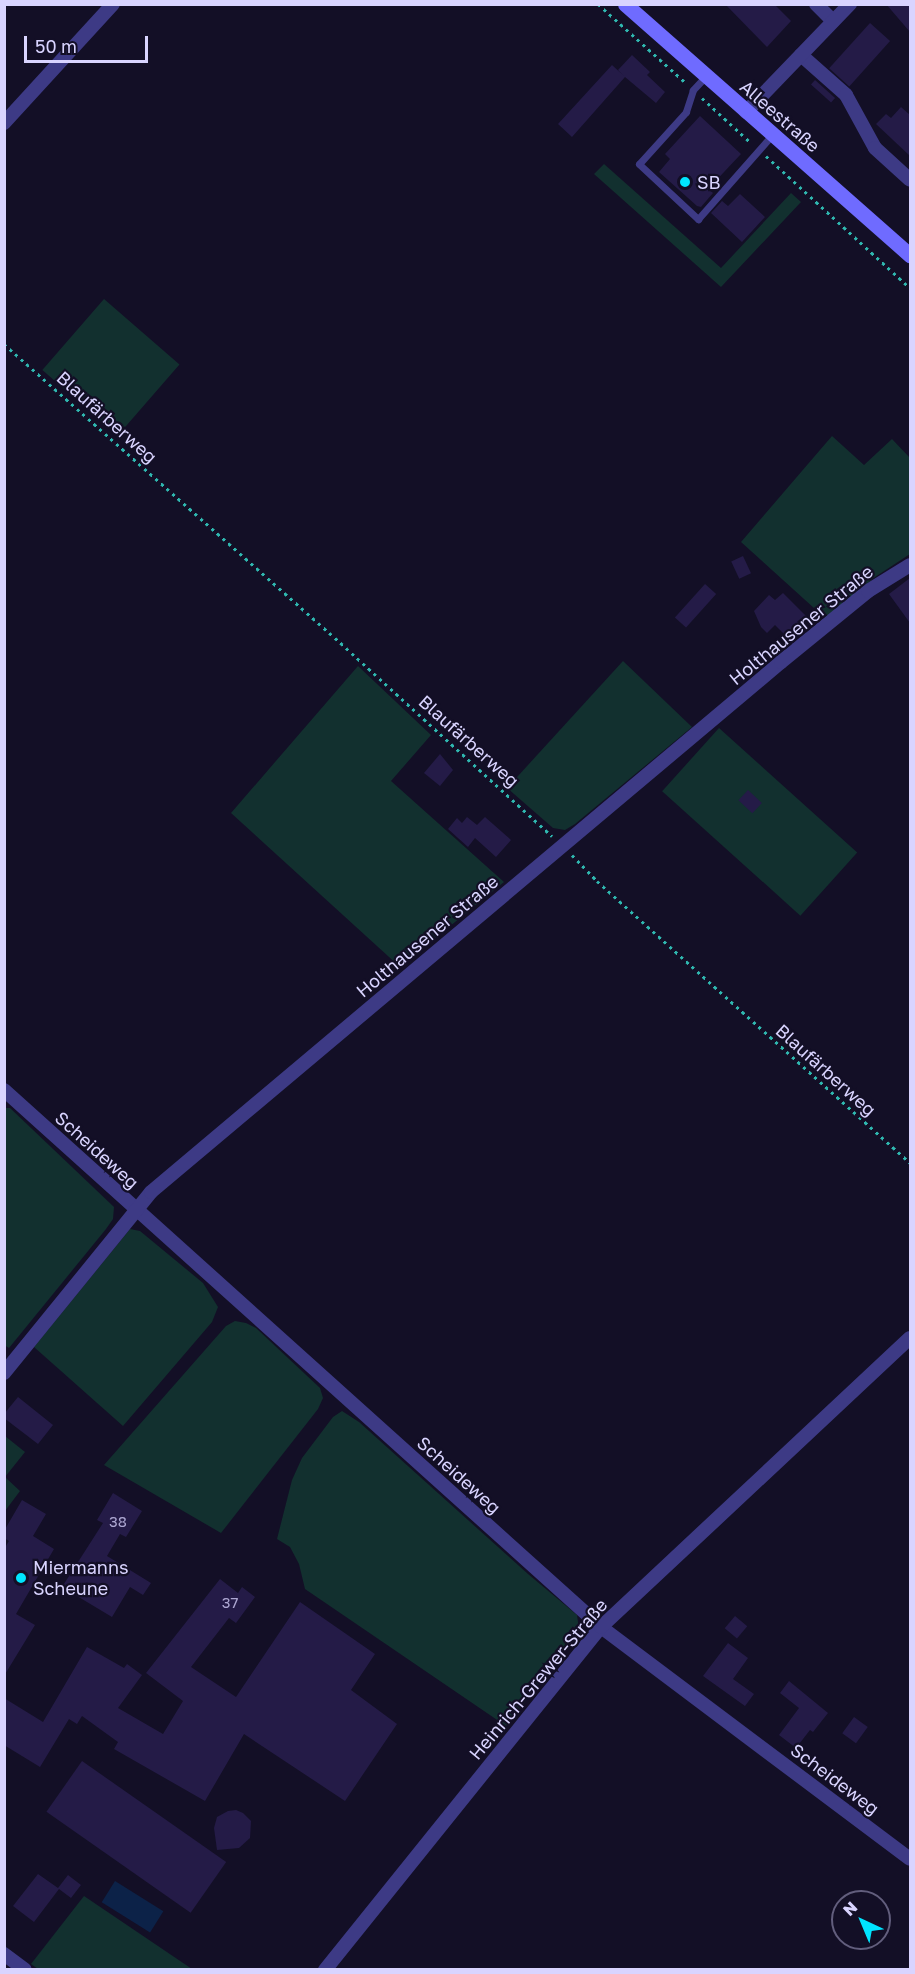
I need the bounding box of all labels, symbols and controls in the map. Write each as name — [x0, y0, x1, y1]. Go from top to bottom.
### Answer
scale bar — [27, 24, 152, 62]
text: 50 m — [35, 35, 77, 57]
street label: Alleestraße — [736, 76, 824, 156]
place label: SB — [697, 171, 721, 193]
marker: SB — [678, 175, 692, 189]
street label: Blaufärberweg — [53, 366, 161, 468]
street label: Holthausener Straße — [725, 560, 877, 690]
street label: Blaufärberweg — [415, 690, 523, 792]
street label: Holthausener Straße — [352, 870, 502, 1002]
street label: Blaufärberweg — [772, 1019, 880, 1121]
street label: Scheideweg — [51, 1107, 143, 1193]
street label: Scheideweg — [413, 1432, 505, 1518]
house number: 38 — [109, 1513, 127, 1531]
place label: Miermanns Scheune — [33, 1557, 129, 1600]
marker: Miermanns Scheune — [14, 1571, 28, 1585]
house number: 37 — [222, 1594, 238, 1612]
street label: Heinrich-Grewer-Straße — [464, 1594, 612, 1764]
street label: Scheideweg — [787, 1739, 883, 1819]
north arrow — [831, 1890, 891, 1950]
text: N — [839, 1897, 861, 1920]

